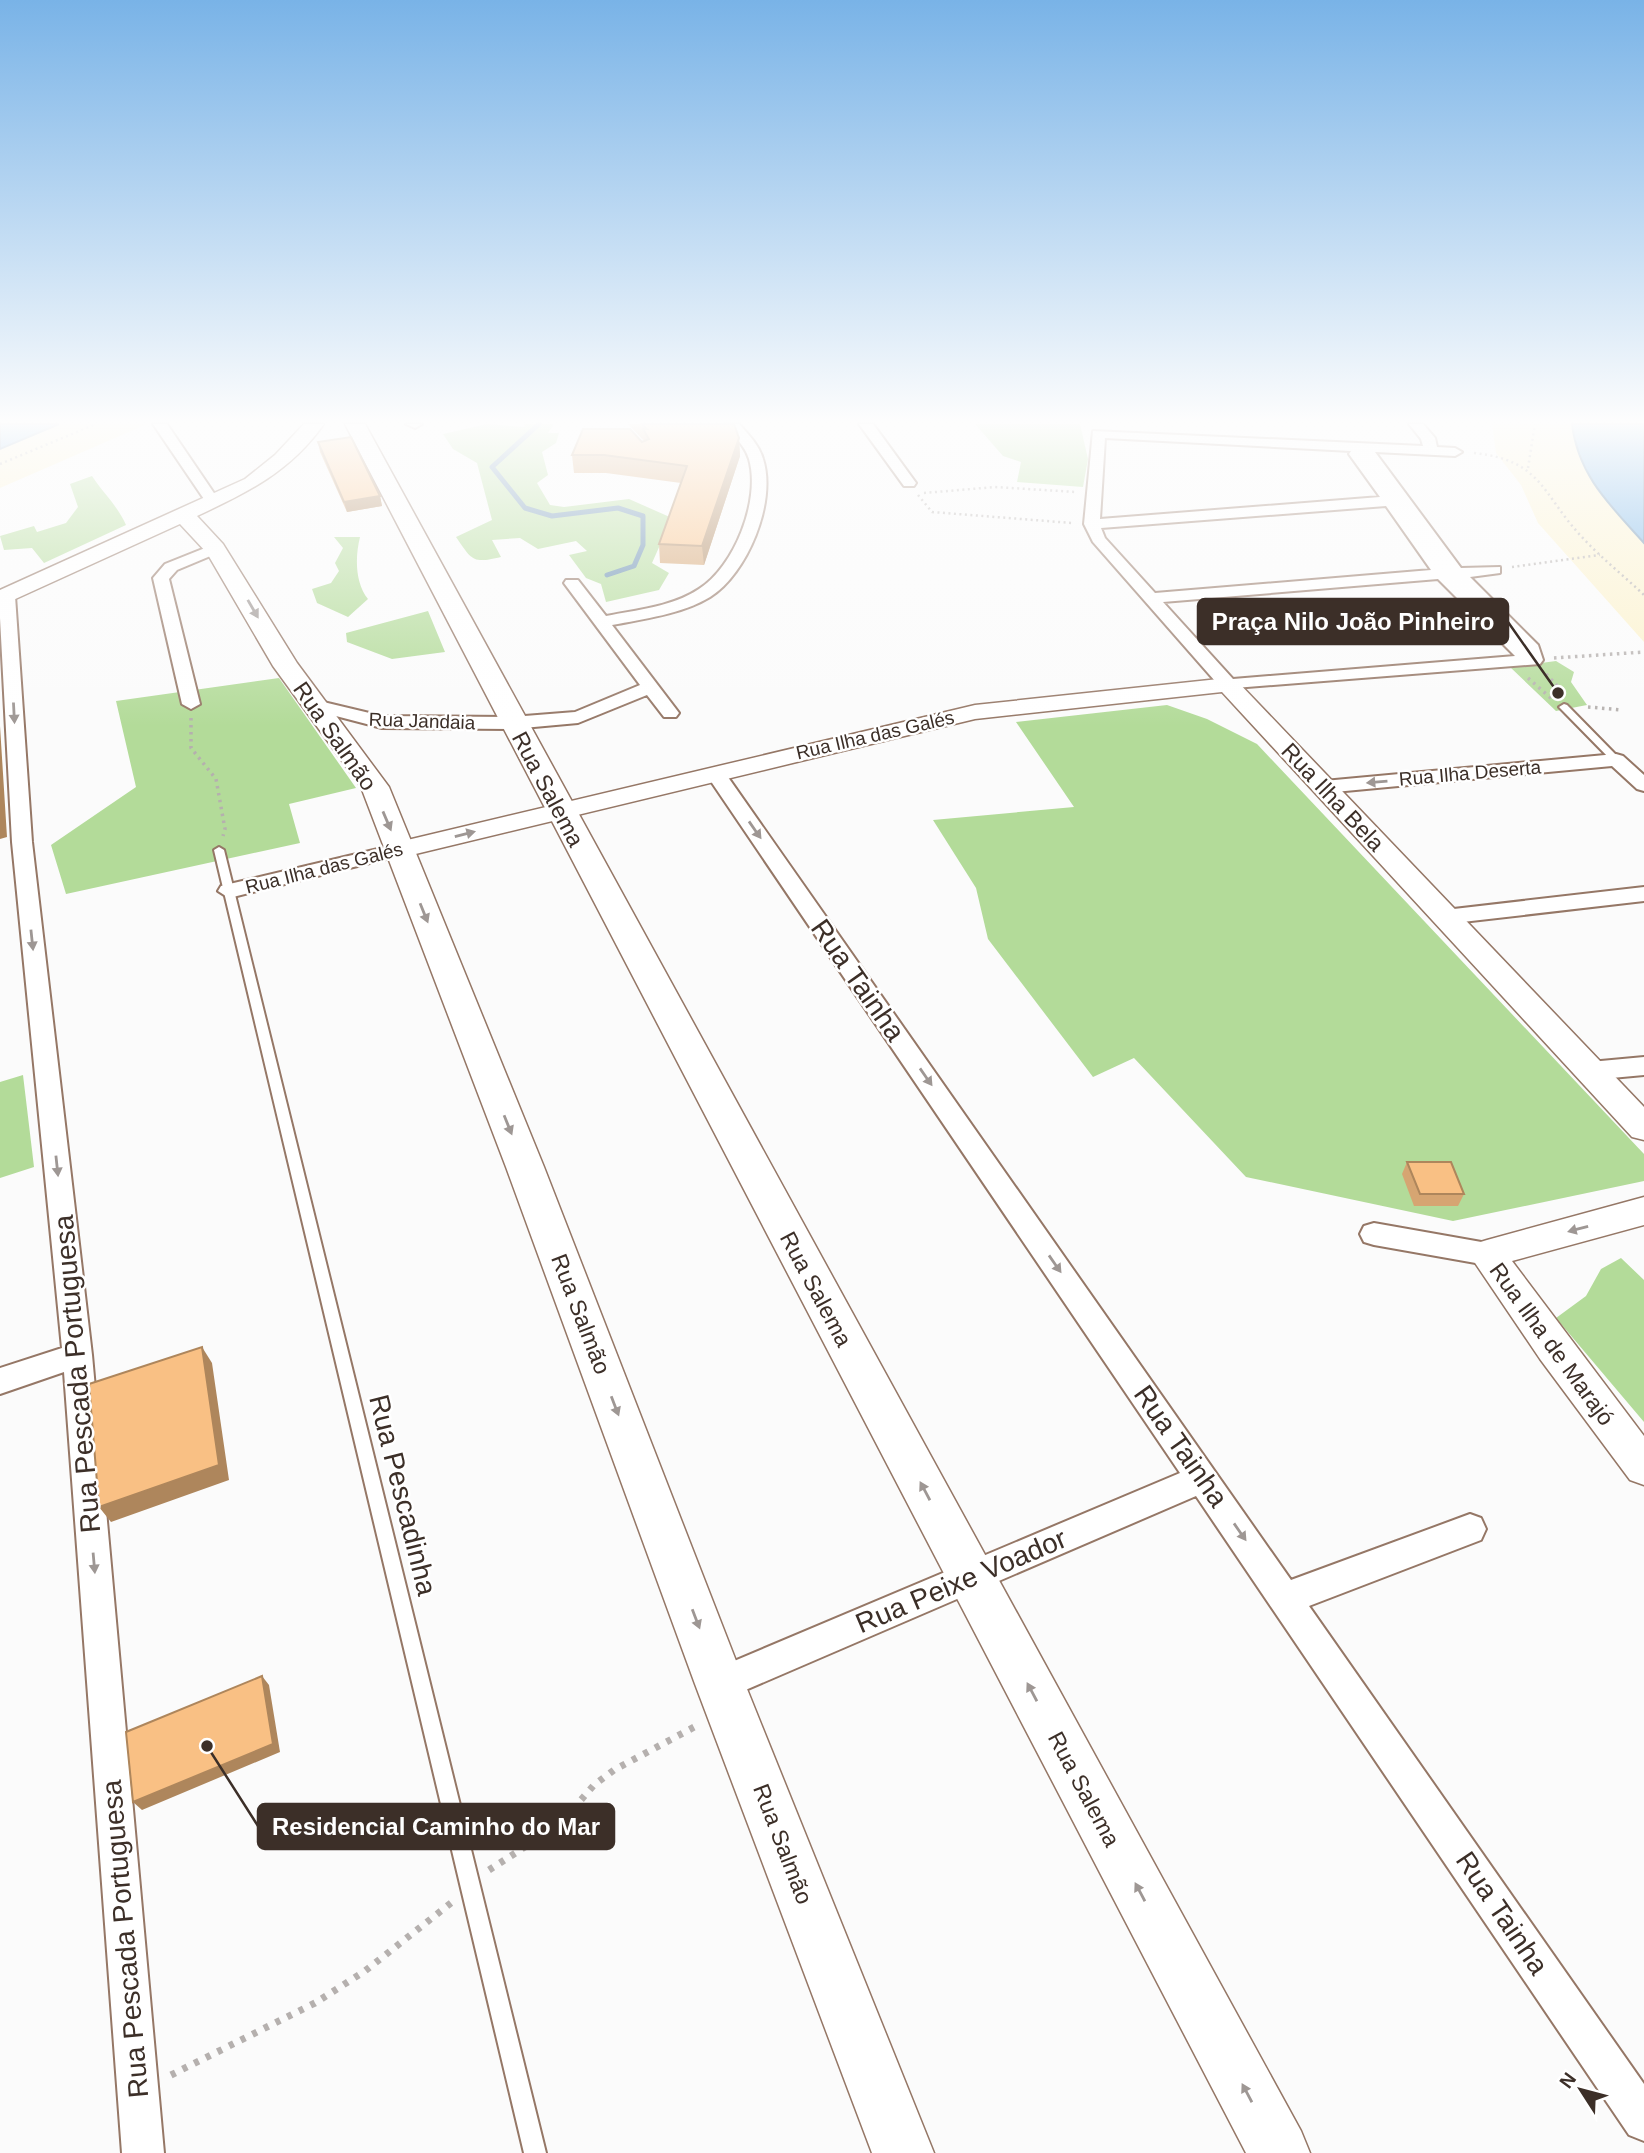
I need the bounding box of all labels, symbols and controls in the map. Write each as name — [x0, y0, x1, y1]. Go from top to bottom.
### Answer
callout: Praça Nilo João Pinheiro — [1198, 599, 1508, 644]
one-way arrow — [247, 600, 259, 619]
text: Praça Nilo João Pinheiro — [1212, 608, 1494, 635]
street label: Rua Salmão — [288, 677, 382, 795]
one-way arrow — [9, 702, 20, 724]
street label: Rua Ilha das Galés — [794, 707, 956, 763]
street label: Rua Jandaia — [368, 709, 476, 733]
street label: Rua Salema — [507, 727, 589, 851]
street label: Rua Ilha Bela — [1276, 738, 1390, 857]
street label: Rua Ilha Deserta — [1398, 756, 1542, 790]
one-way arrow — [1366, 777, 1388, 788]
one-way arrow — [381, 811, 393, 831]
one-way arrow — [748, 820, 761, 840]
one-way arrow — [455, 828, 477, 839]
street label: Rua Ilha das Galés — [243, 838, 405, 898]
one-way arrow — [419, 903, 430, 924]
street label: Rua Tainha — [805, 913, 911, 1047]
one-way arrow — [27, 929, 38, 951]
one-way arrow — [919, 1068, 933, 1086]
one-way arrow — [503, 1114, 514, 1135]
one-way arrow — [51, 1155, 62, 1177]
street label: Rua Pescada Portuguesa — [48, 1213, 106, 1534]
one-way arrow — [1567, 1224, 1589, 1235]
street label: Rua Salema — [775, 1227, 857, 1351]
street label: Rua Salmão — [546, 1250, 616, 1378]
one-way arrow — [1048, 1255, 1062, 1273]
street label: Rua Ilha de Marajó — [1484, 1258, 1620, 1430]
street label: Rua Tainha — [1128, 1379, 1234, 1513]
street label: Rua Pescadinha — [363, 1392, 443, 1599]
one-way arrow — [610, 1396, 621, 1417]
one-way arrow — [919, 1481, 931, 1501]
street label: Rua Peixe Voador — [851, 1523, 1071, 1639]
one-way arrow — [1233, 1523, 1247, 1541]
one-way arrow — [89, 1552, 100, 1574]
one-way arrow — [690, 1608, 701, 1629]
one-way arrow — [1026, 1682, 1038, 1701]
street label: Rua Salema — [1043, 1727, 1125, 1851]
street label: Rua Pescada Portuguesa — [96, 1778, 154, 2099]
street label: Rua Salmão — [748, 1780, 818, 1908]
callout: Residencial Caminho do Mar — [258, 1804, 614, 1849]
text: Residencial Caminho do Mar — [272, 1813, 600, 1840]
street label: Rua Tainha — [1450, 1846, 1555, 1981]
one-way arrow — [1134, 1882, 1145, 1902]
north arrow — [1546, 2055, 1616, 2125]
text: N — [1555, 2069, 1580, 2092]
one-way arrow — [1241, 2083, 1253, 2103]

